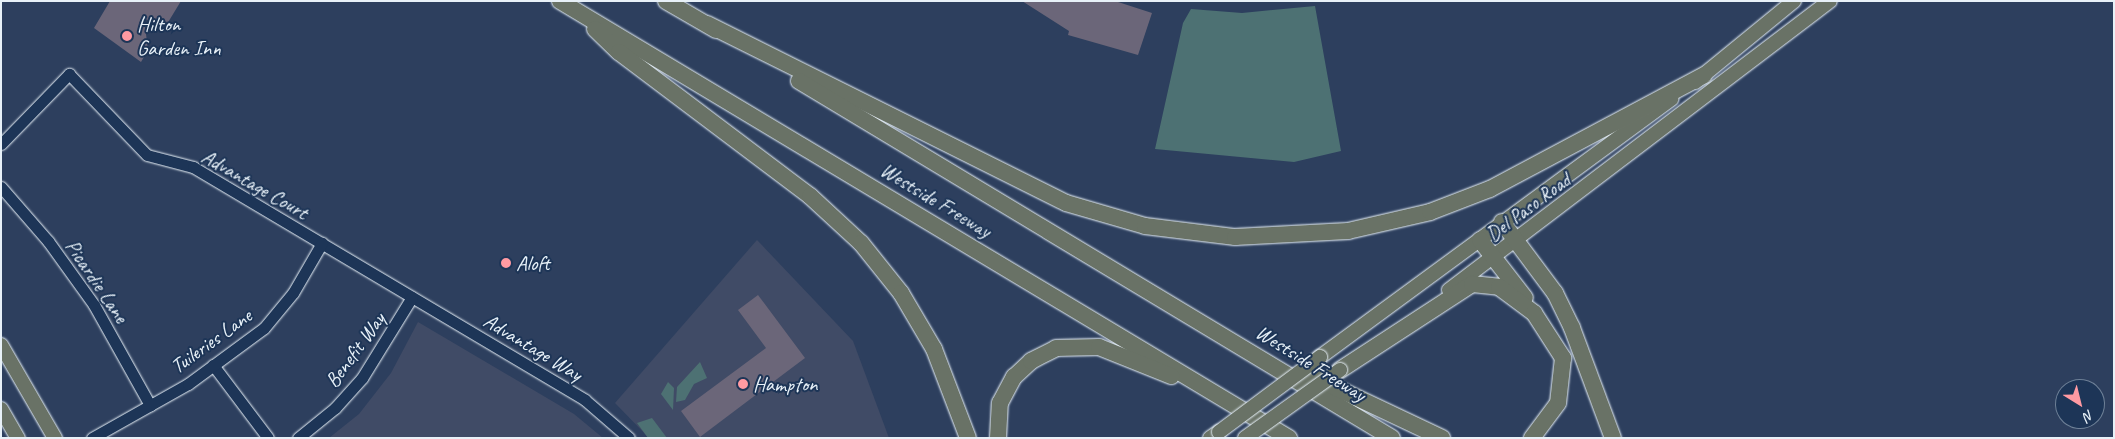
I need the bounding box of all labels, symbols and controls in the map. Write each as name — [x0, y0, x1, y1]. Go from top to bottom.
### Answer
place label: Hilton Garden Inn — [137, 11, 221, 61]
marker: Hilton Garden Inn — [121, 30, 133, 42]
street label: Advantage Court — [197, 143, 313, 225]
street label: Westside Freeway — [876, 157, 996, 243]
street label: Del Paso Road — [1480, 167, 1576, 247]
street label: Picardie Lane — [60, 234, 134, 328]
place label: Aloft — [516, 250, 550, 276]
marker: Aloft — [500, 257, 512, 269]
street label: Tuileries Lane — [165, 303, 257, 379]
street label: Benefit Way — [319, 308, 391, 392]
street label: Advantage Way — [479, 308, 587, 386]
street label: Westside Freeway — [1251, 319, 1371, 407]
place label: Hampton — [753, 371, 818, 397]
marker: Hampton — [737, 378, 749, 390]
north arrow — [2055, 379, 2105, 429]
text: N — [2080, 406, 2097, 425]

